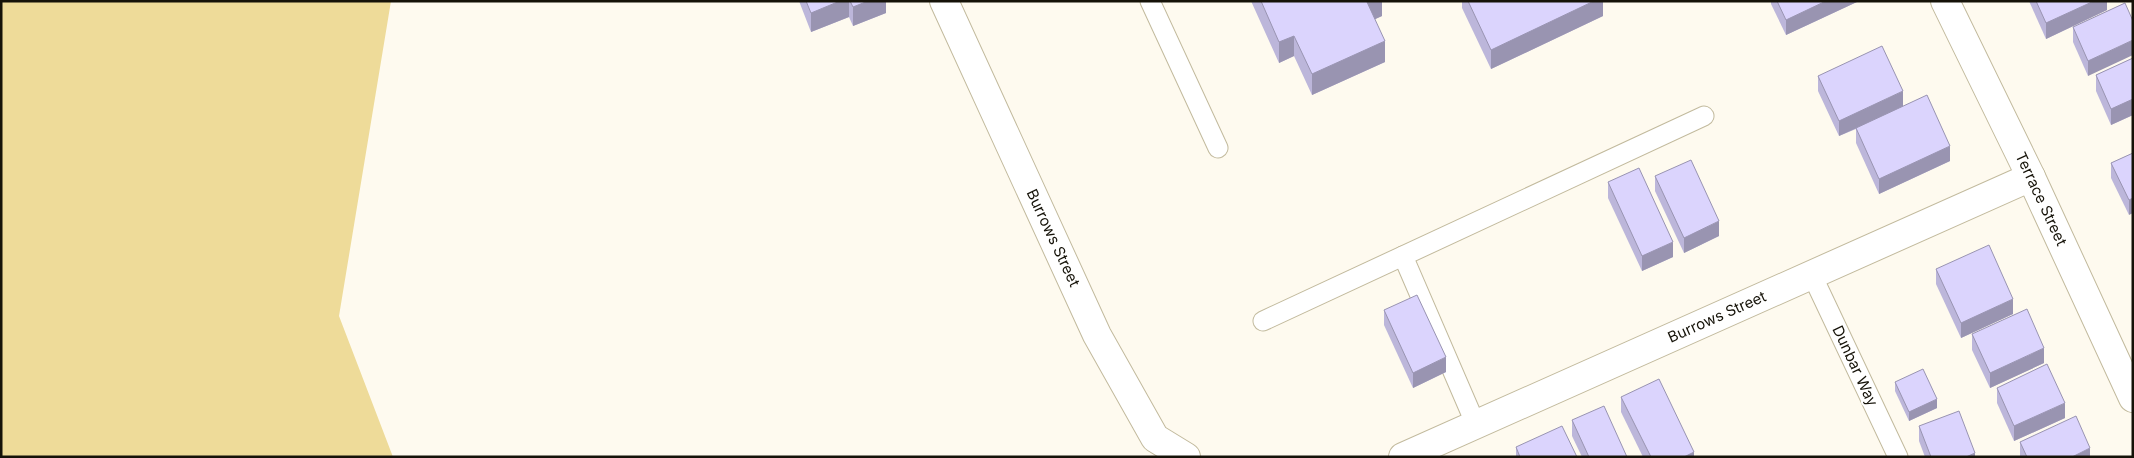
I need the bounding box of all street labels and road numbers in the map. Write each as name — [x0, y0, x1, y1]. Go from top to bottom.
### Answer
street label: Terrace Street — [2011, 149, 2071, 249]
street label: Burrows Street — [1023, 186, 1084, 290]
street label: Burrows Street — [1665, 286, 1769, 347]
street label: Dunbar Way — [1828, 322, 1883, 410]

